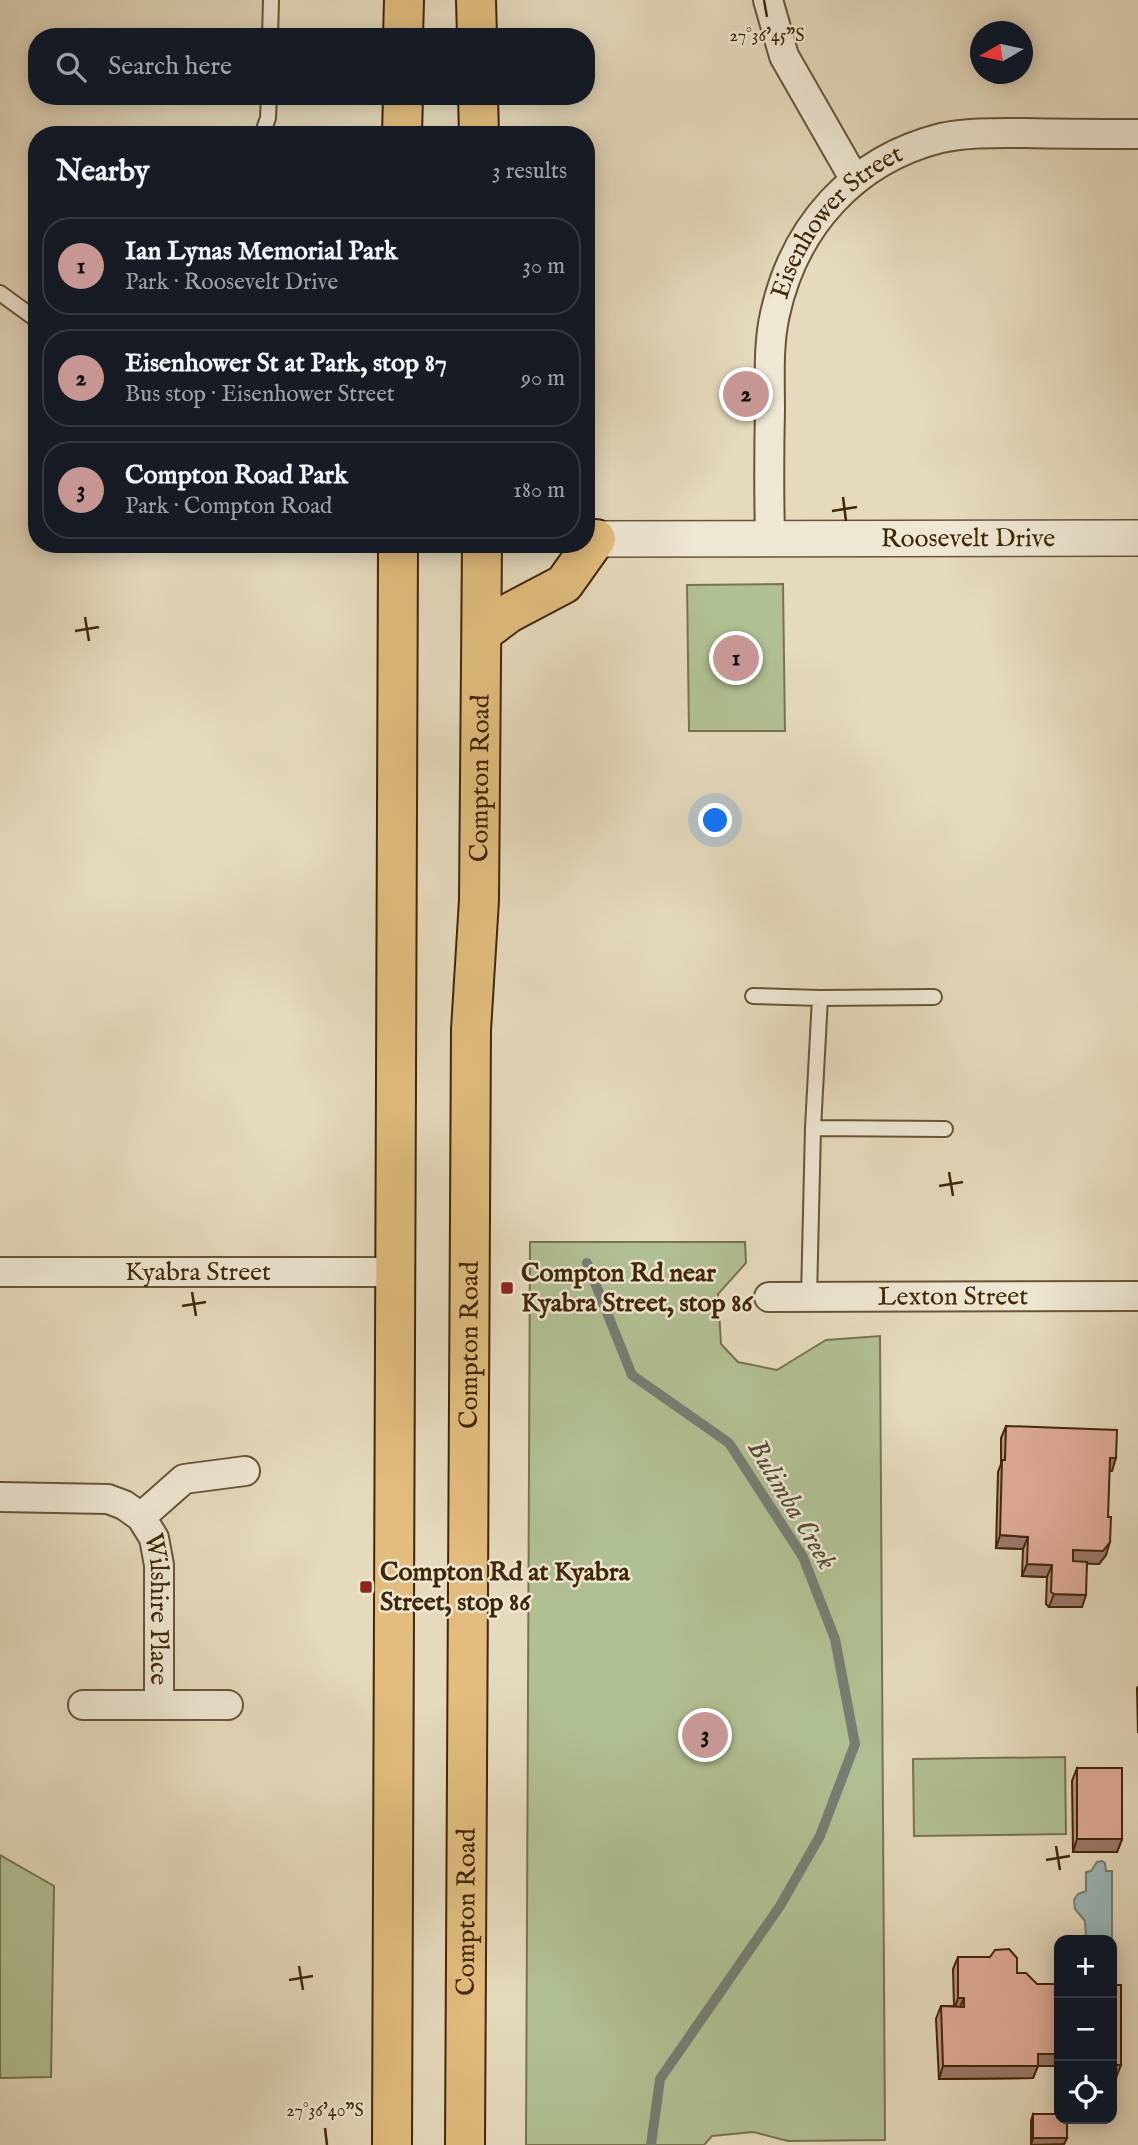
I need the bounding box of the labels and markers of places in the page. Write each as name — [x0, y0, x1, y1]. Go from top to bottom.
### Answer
pin: 2 — [723, 368, 769, 420]
pin: 1 — [713, 632, 759, 684]
place label: Compton Rd near Kyabra Street, stop 86 — [521, 1257, 753, 1320]
marker: Compton Rd near Kyabra Street, stop 86 — [499, 1280, 515, 1296]
place label: Compton Rd at Kyabra Street, stop 86 — [380, 1556, 630, 1619]
marker: Compton Rd at Kyabra Street, stop 86 — [358, 1579, 374, 1595]
pin: 3 — [682, 1709, 728, 1761]

